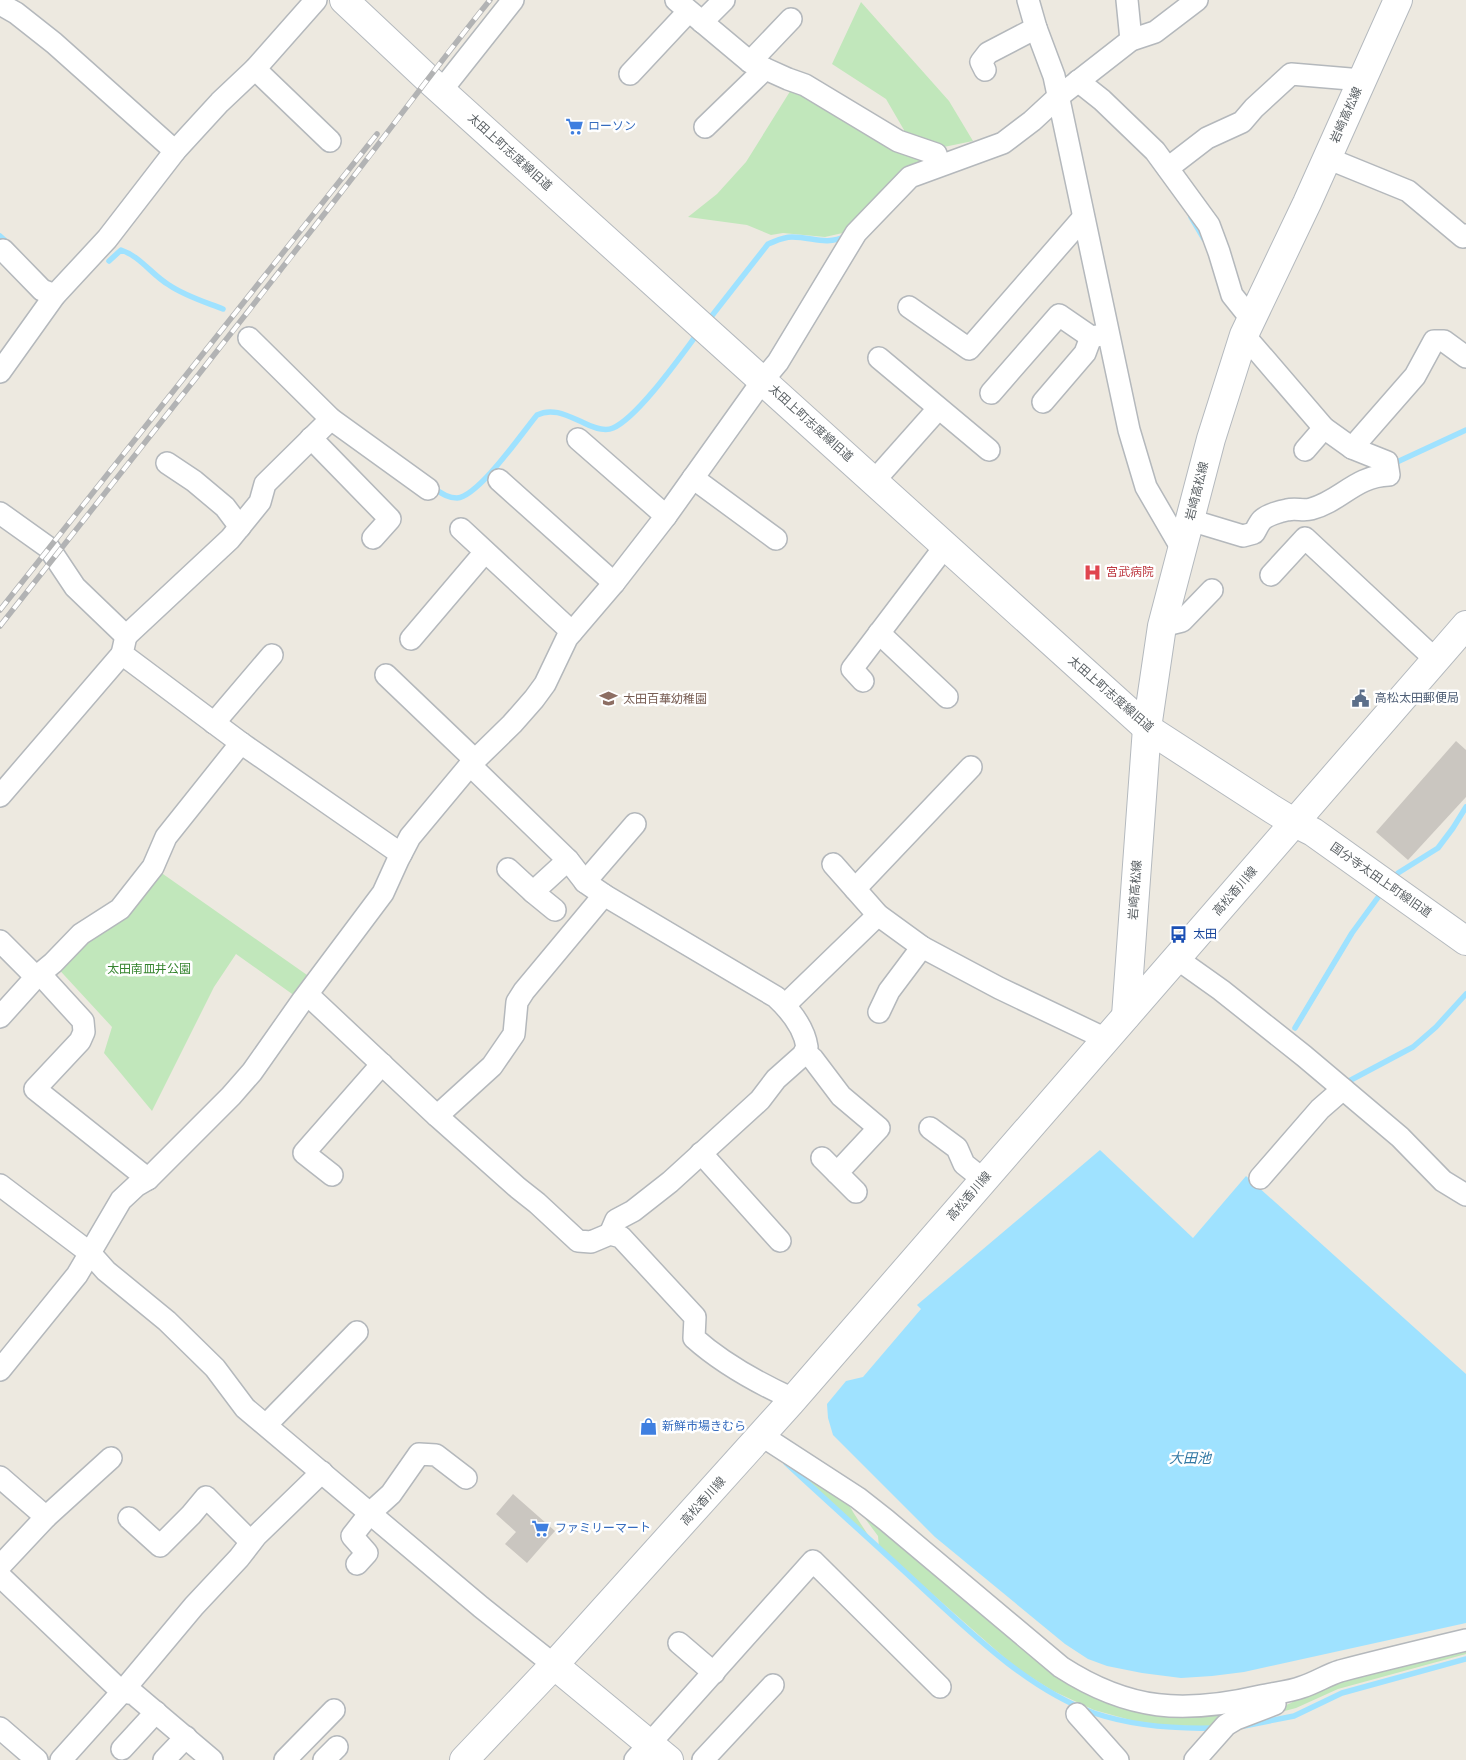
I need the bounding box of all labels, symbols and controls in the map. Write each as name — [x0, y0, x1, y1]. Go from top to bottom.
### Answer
street label: 岩崎高松線 — [1326, 84, 1366, 146]
street label: 太田上町志度線旧道 — [465, 110, 555, 194]
supermarket icon: ローソン — [564, 116, 584, 136]
place label: ローソン — [588, 118, 636, 134]
street label: 太田上町志度線旧道 — [766, 381, 856, 465]
street label: 岩崎高松線 — [1182, 460, 1212, 522]
hospital icon: 宮武病院 — [1082, 562, 1102, 582]
place label: 宮武病院 — [1106, 564, 1154, 580]
street label: 太田上町志度線旧道 — [1065, 653, 1157, 735]
public building icon: 高松太田郵便局 — [1351, 688, 1371, 708]
school or university icon: 太田百華幼稚園 — [599, 689, 619, 709]
place label: 高松太田郵便局 — [1375, 690, 1459, 706]
place label: 太田百華幼稚園 — [623, 691, 707, 707]
street label: 国分寺太田上町線旧道 — [1327, 839, 1435, 921]
street label: 岩崎高松線 — [1125, 860, 1145, 920]
street label: 高松香川線 — [1209, 863, 1261, 919]
bus stop icon: 太田 — [1169, 924, 1189, 944]
place label: 太田 — [1193, 926, 1217, 942]
park label: 太田南皿井公園 — [107, 961, 191, 977]
street label: 高松香川線 — [943, 1168, 995, 1224]
shop icon: 新鮮市場きむら — [638, 1416, 658, 1436]
place label: 新鮮市場きむら — [662, 1418, 746, 1434]
water label: 大田池 — [1169, 1449, 1213, 1468]
street label: 高松香川線 — [677, 1473, 729, 1529]
supermarket icon: ファミリーマート — [531, 1518, 551, 1538]
place label: ファミリーマート — [555, 1520, 651, 1536]

